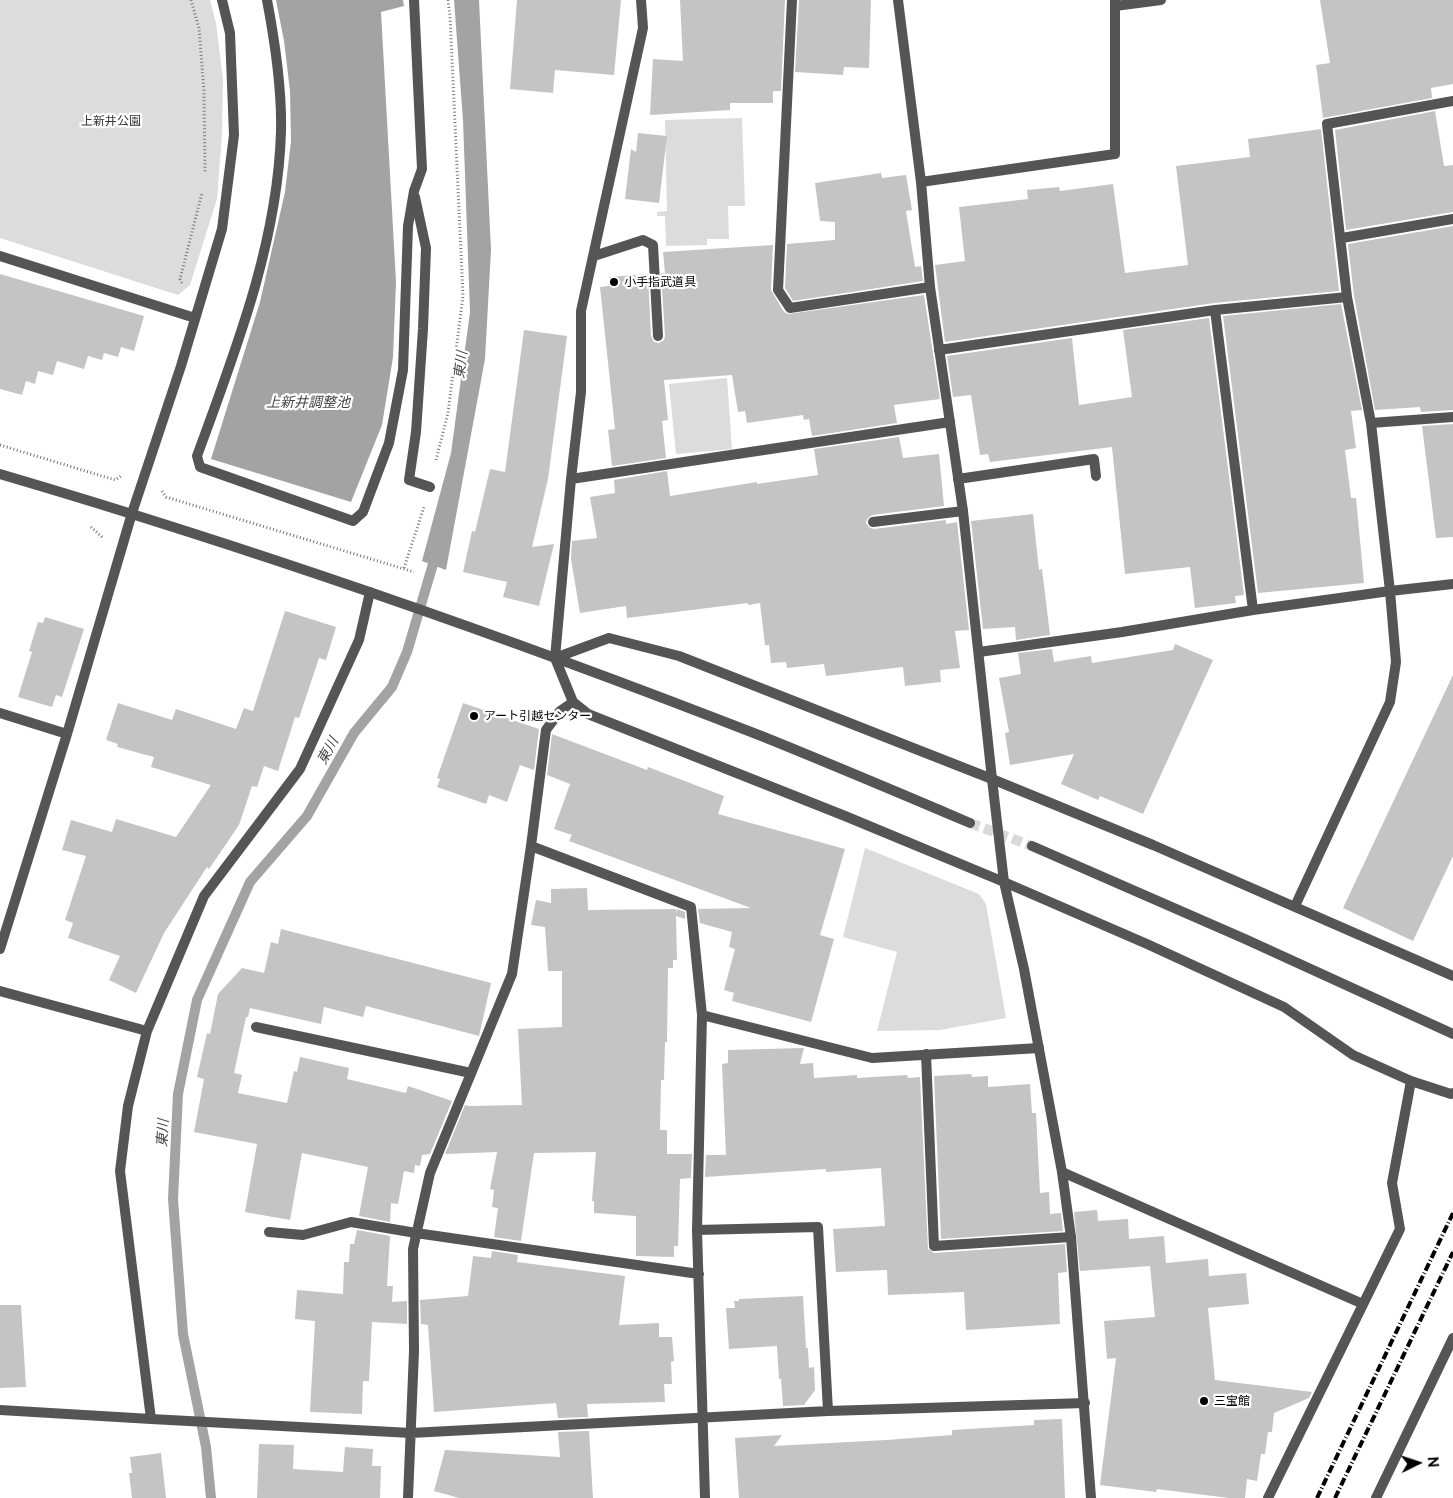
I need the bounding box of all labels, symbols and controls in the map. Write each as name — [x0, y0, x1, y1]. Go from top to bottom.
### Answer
park label: 上新井公園 — [81, 114, 141, 128]
place label: 小手指武道具 — [624, 275, 696, 289]
marker: 小手指武道具 — [608, 276, 620, 288]
water label: 東川 — [451, 350, 471, 380]
water label: 上新井調整池 — [266, 395, 350, 411]
place label: アート引越センター — [484, 709, 591, 723]
marker: アート引越センター — [468, 710, 480, 722]
water label: 東川 — [314, 735, 342, 767]
water label: 東川 — [154, 1119, 172, 1147]
place label: 三宝館 — [1214, 1394, 1250, 1408]
marker: 三宝館 — [1198, 1395, 1210, 1407]
north arrow — [1393, 1438, 1443, 1488]
text: N — [1425, 1456, 1441, 1468]

